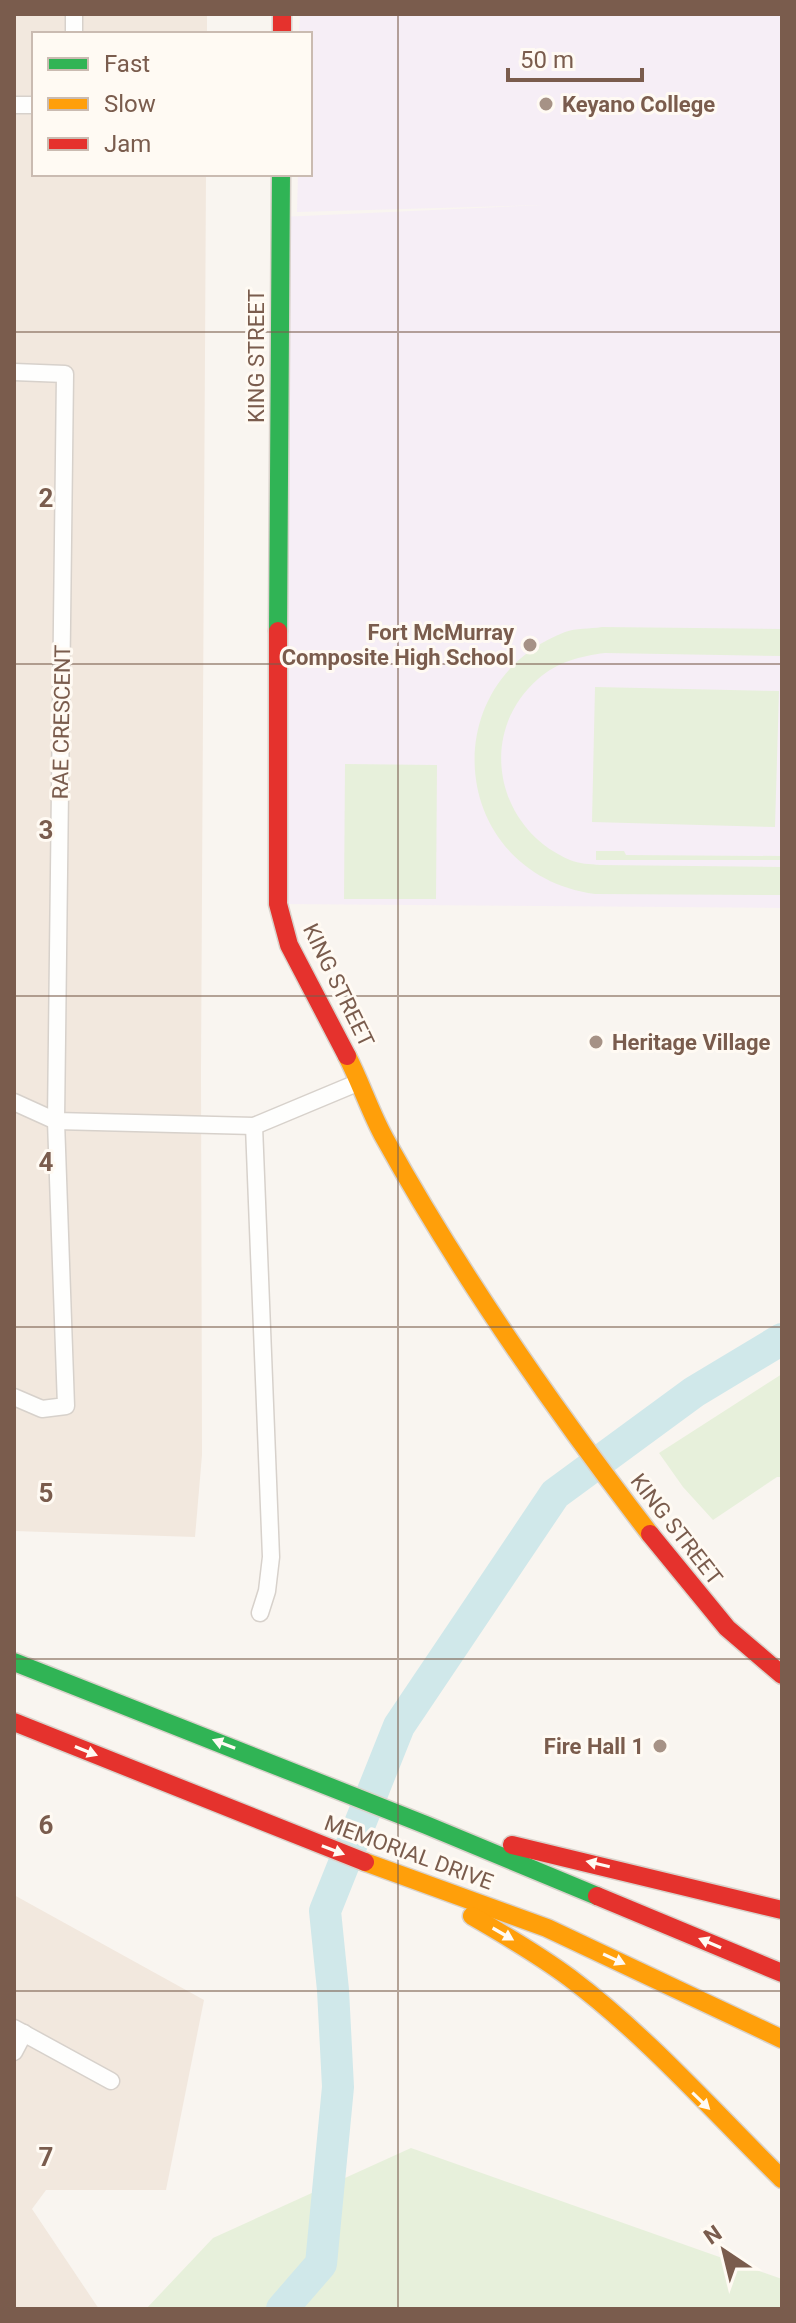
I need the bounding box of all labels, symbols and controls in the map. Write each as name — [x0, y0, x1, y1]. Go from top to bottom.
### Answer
legend — [32, 32, 312, 176]
scale bar — [508, 32, 642, 82]
text: 50 m — [520, 46, 574, 74]
text: Fast — [104, 50, 150, 78]
text: Slow — [104, 90, 156, 118]
place label: Keyano College — [562, 92, 715, 117]
marker: Keyano College — [537, 95, 555, 113]
text: Jam — [104, 130, 151, 158]
street label: KING STREET — [244, 289, 269, 423]
text: 2 — [39, 483, 53, 513]
place label: Fort McMurray Composite High School — [282, 620, 515, 670]
marker: Fort McMurray Composite High School — [521, 636, 539, 654]
street label: RAE CRESCENT — [48, 644, 75, 800]
text: 3 — [39, 815, 53, 845]
street label: KING STREET — [298, 920, 379, 1051]
place label: Heritage Village — [612, 1030, 771, 1055]
marker: Heritage Village — [587, 1033, 605, 1051]
text: 4 — [39, 1147, 54, 1177]
street label: KING STREET — [625, 1469, 728, 1590]
text: 5 — [39, 1478, 53, 1508]
place label: Fire Hall 1 — [544, 1734, 644, 1759]
marker: Fire Hall 1 — [651, 1737, 669, 1755]
one-way arrow — [212, 1738, 236, 1751]
one-way arrow — [74, 1745, 98, 1758]
text: 6 — [39, 1810, 54, 1840]
street label: MEMORIAL DRIVE — [321, 1810, 497, 1895]
one-way arrow — [321, 1844, 345, 1857]
one-way arrow — [585, 1857, 610, 1870]
one-way arrow — [492, 1927, 514, 1941]
one-way arrow — [698, 1936, 722, 1949]
one-way arrow — [603, 1953, 626, 1966]
one-way arrow — [691, 2091, 710, 2109]
text: 7 — [39, 2142, 53, 2172]
north arrow — [684, 2211, 764, 2291]
text: N — [699, 2220, 726, 2250]

